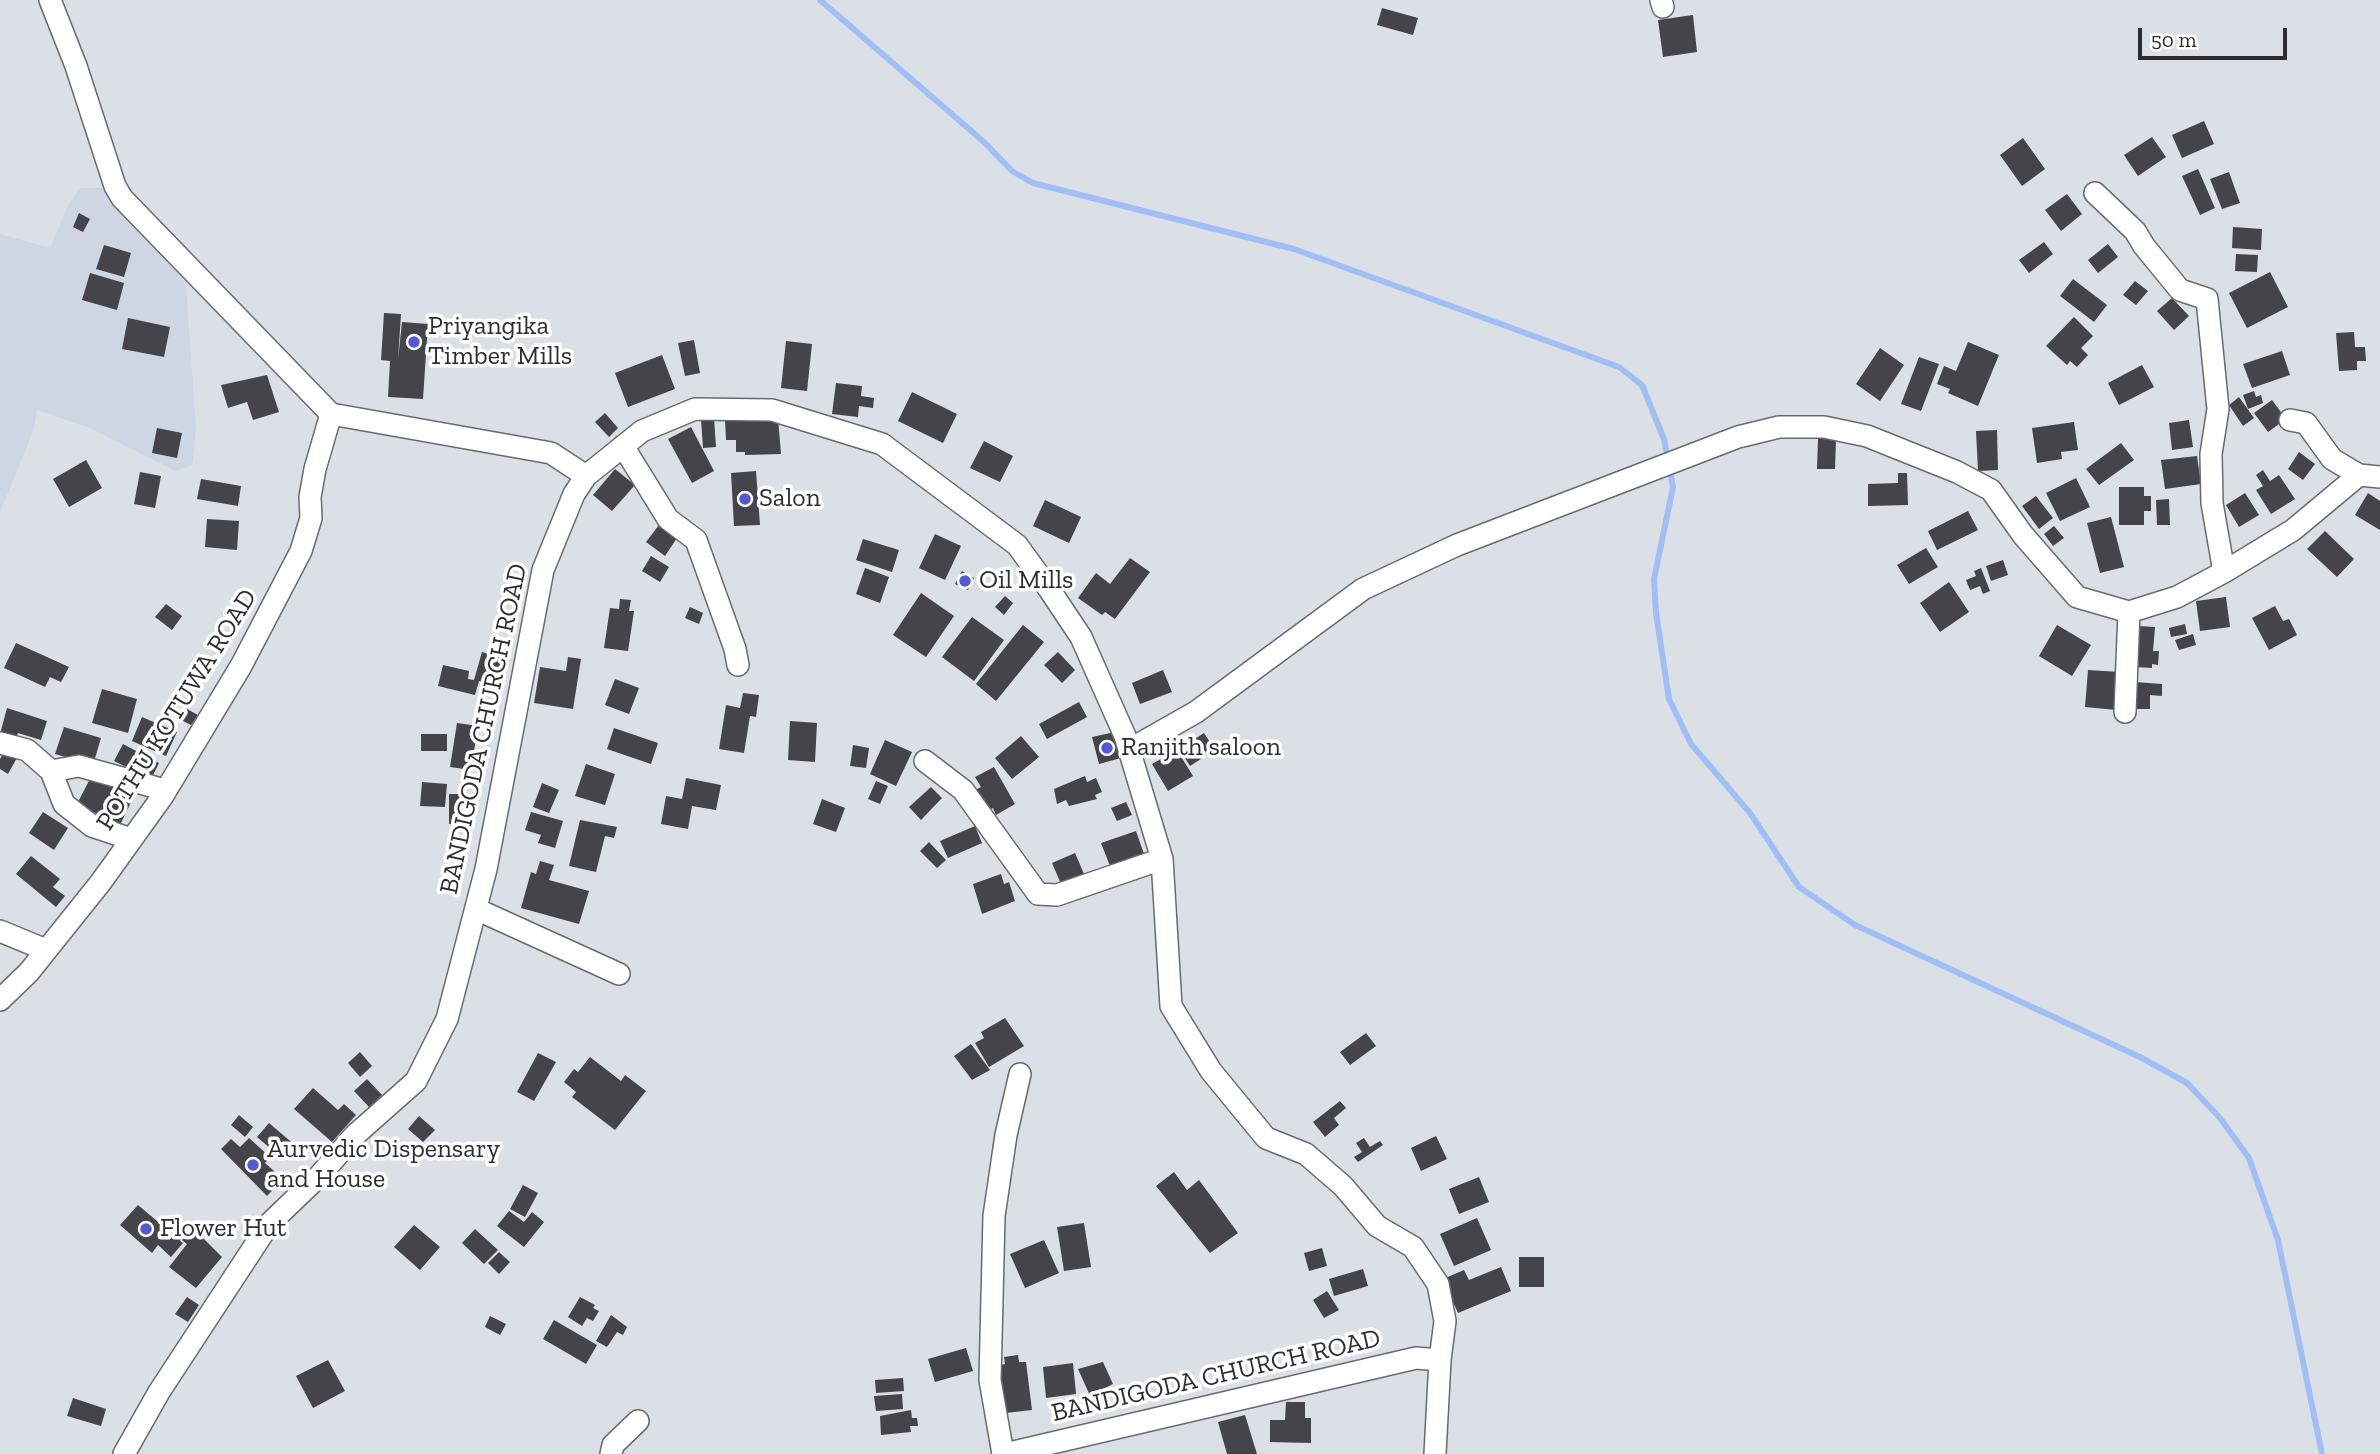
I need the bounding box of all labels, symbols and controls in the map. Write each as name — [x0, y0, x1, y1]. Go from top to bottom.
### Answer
scale bar — [2142, 14, 2291, 58]
text: 50 m — [2151, 27, 2197, 52]
place label: Priyangika Timber Mills — [428, 311, 572, 372]
marker: Priyangika Timber Mills — [406, 334, 422, 350]
place label: Salon — [759, 483, 821, 515]
marker: Salon — [737, 491, 753, 507]
street label: BANDIGODA CHURCH ROAD — [434, 561, 534, 897]
place label: Oil Mills — [979, 565, 1073, 597]
marker: Oil Mills — [957, 573, 973, 589]
street label: POTHU KOTUWA ROAD — [90, 584, 264, 836]
place label: Ranjith saloon — [1121, 732, 1281, 764]
marker: Ranjith saloon — [1099, 740, 1115, 756]
place label: Aurvedic Dispensary and House — [267, 1134, 500, 1196]
marker: Aurvedic Dispensary and House — [245, 1157, 261, 1173]
place label: Flower Hut — [160, 1213, 287, 1245]
marker: Flower Hut — [138, 1221, 154, 1237]
street label: BANDIGODA CHURCH ROAD — [1048, 1323, 1384, 1429]

